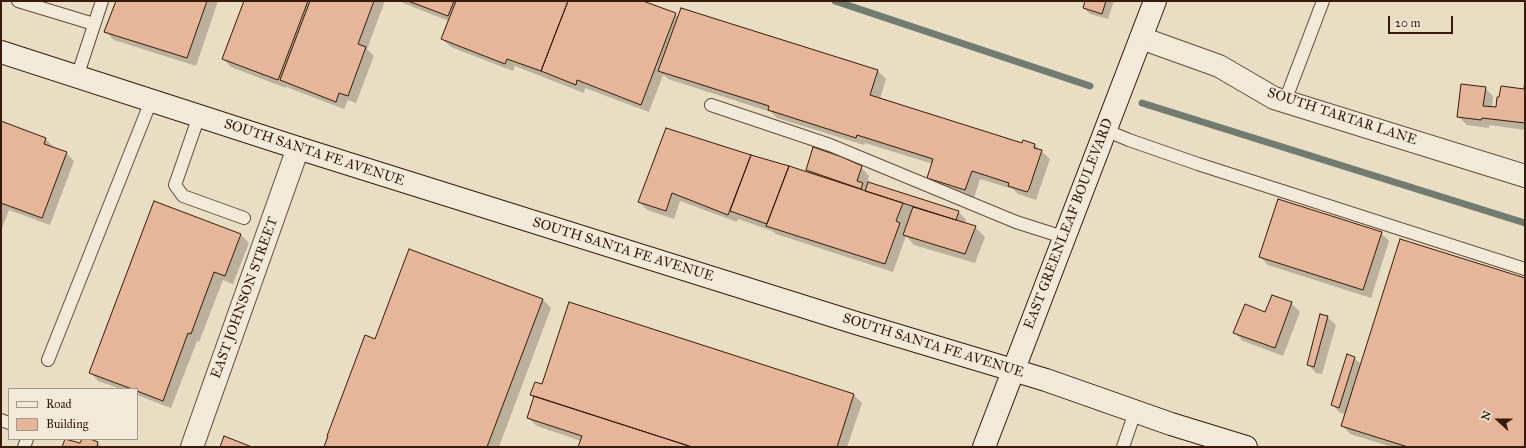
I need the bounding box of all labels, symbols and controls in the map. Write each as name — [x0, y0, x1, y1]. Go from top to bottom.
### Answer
scale bar — [1390, 8, 1455, 34]
text: 20 m — [1395, 16, 1421, 30]
street label: SOUTH TARTAR LANE — [1265, 85, 1419, 149]
street label: SOUTH SANTA FE AVENUE — [222, 116, 406, 190]
street label: EAST GREENLEAF BOULEVARD — [1021, 116, 1117, 332]
street label: SOUTH SANTA FE AVENUE — [530, 214, 716, 286]
street label: EAST JOHNSON STREET — [208, 215, 282, 381]
street label: SOUTH SANTA FE AVENUE — [840, 310, 1026, 382]
legend — [8, 388, 138, 440]
text: Road — [46, 397, 72, 411]
north arrow — [1478, 400, 1518, 440]
text: N — [1479, 409, 1494, 422]
text: Building — [46, 417, 88, 431]

